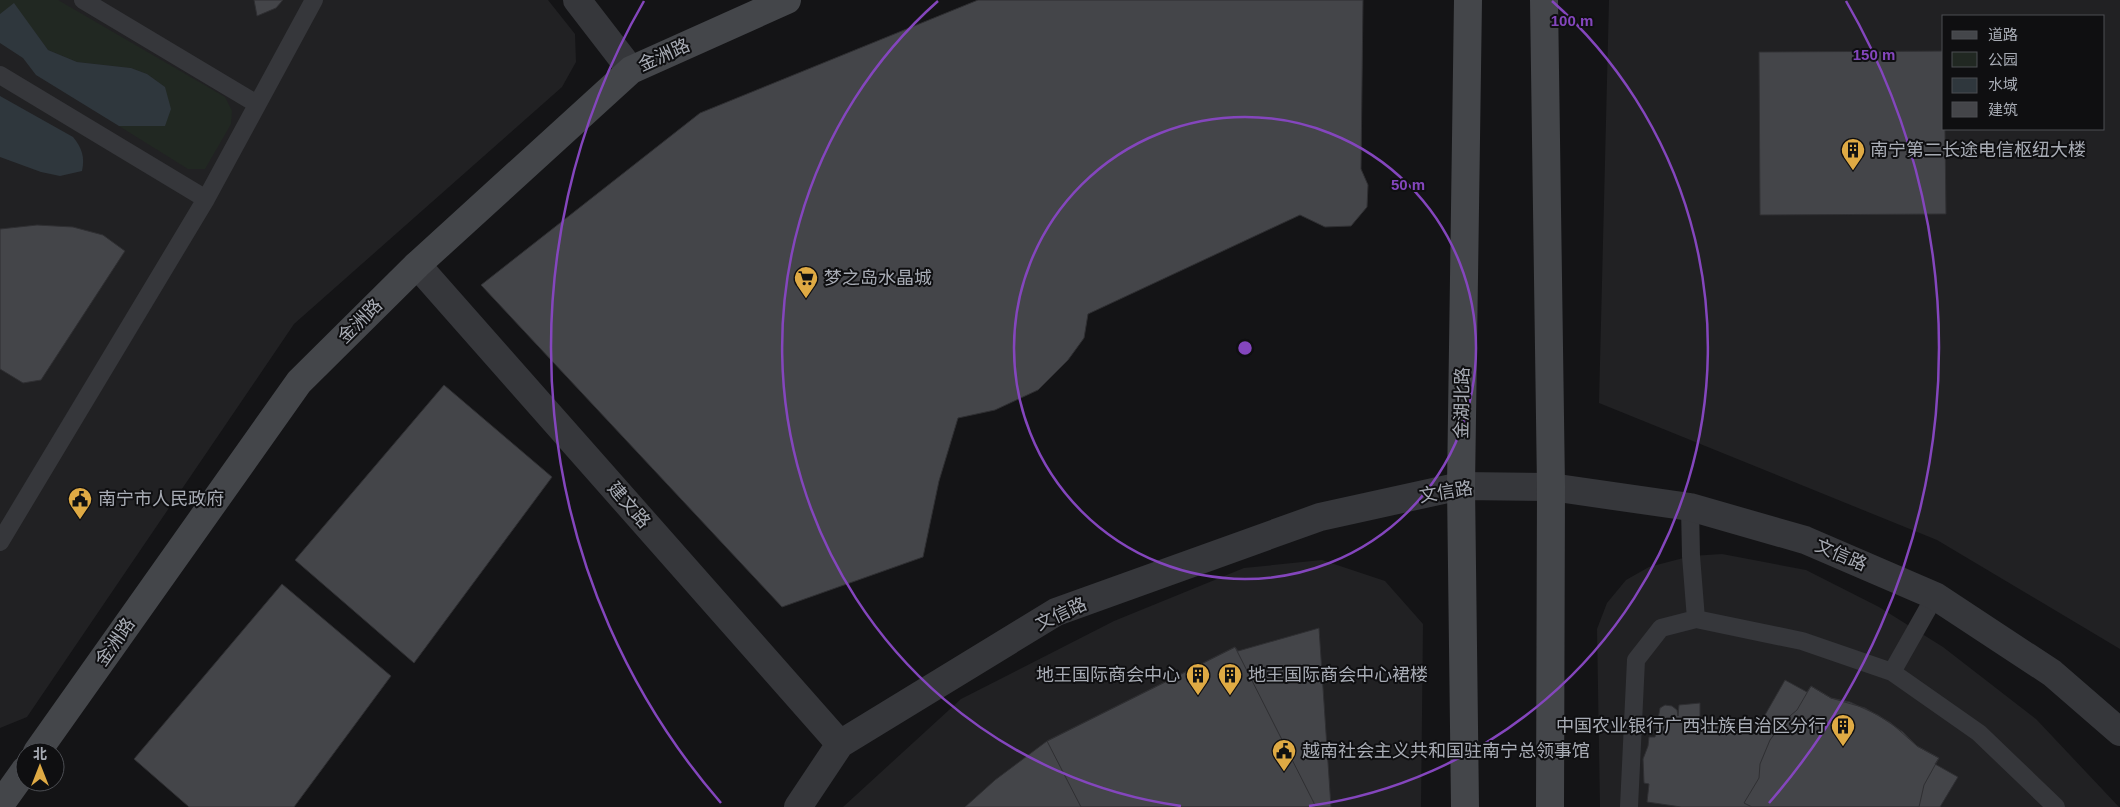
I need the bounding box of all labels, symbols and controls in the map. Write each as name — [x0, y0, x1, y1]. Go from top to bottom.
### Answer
text: 100 m — [1551, 12, 1593, 29]
legend — [1942, 15, 2105, 130]
text: 道路 — [1988, 26, 2018, 43]
street label: 金洲路 — [635, 35, 693, 75]
text: 150 m — [1853, 46, 1895, 63]
text: 公园 — [1988, 51, 2018, 68]
text: 水域 — [1988, 76, 2018, 93]
text: 建筑 — [1988, 101, 2018, 118]
building icon: 南宁第二长途电信枢纽大楼 — [1840, 137, 1866, 171]
place label: 南宁第二长途电信枢纽大楼 — [1870, 140, 2086, 160]
text: 50 m — [1391, 176, 1425, 193]
supermarket icon: 梦之岛水晶城 — [793, 265, 819, 299]
place label: 梦之岛水晶城 — [824, 268, 932, 288]
street label: 金洲路 — [334, 295, 386, 347]
centre of rings — [1236, 339, 1254, 357]
street label: 金湖北路 — [1451, 367, 1473, 439]
street label: 建文路 — [604, 478, 654, 532]
street label: 文信路 — [1418, 478, 1474, 506]
public building icon: 南宁市人民政府 — [67, 486, 93, 520]
place label: 南宁市人民政府 — [98, 489, 224, 509]
street label: 文信路 — [1812, 535, 1870, 575]
street label: 文信路 — [1032, 594, 1090, 634]
street label: 金洲路 — [91, 614, 139, 670]
building icon: 地王国际商会中心 — [1185, 662, 1211, 696]
building icon: 地王国际商会中心裙楼 — [1217, 662, 1243, 696]
place label: 地王国际商会中心 — [1036, 665, 1180, 685]
place label: 地王国际商会中心裙楼 — [1248, 665, 1428, 685]
building icon: 中国农业银行广西壮族自治区分行 — [1830, 713, 1856, 747]
place label: 中国农业银行广西壮族自治区分行 — [1556, 716, 1826, 736]
public building icon: 越南社会主义共和国驻南宁总领事馆 — [1271, 738, 1297, 772]
place label: 越南社会主义共和国驻南宁总领事馆 — [1302, 741, 1590, 761]
north arrow — [15, 742, 65, 792]
text: 北 — [33, 746, 47, 762]

